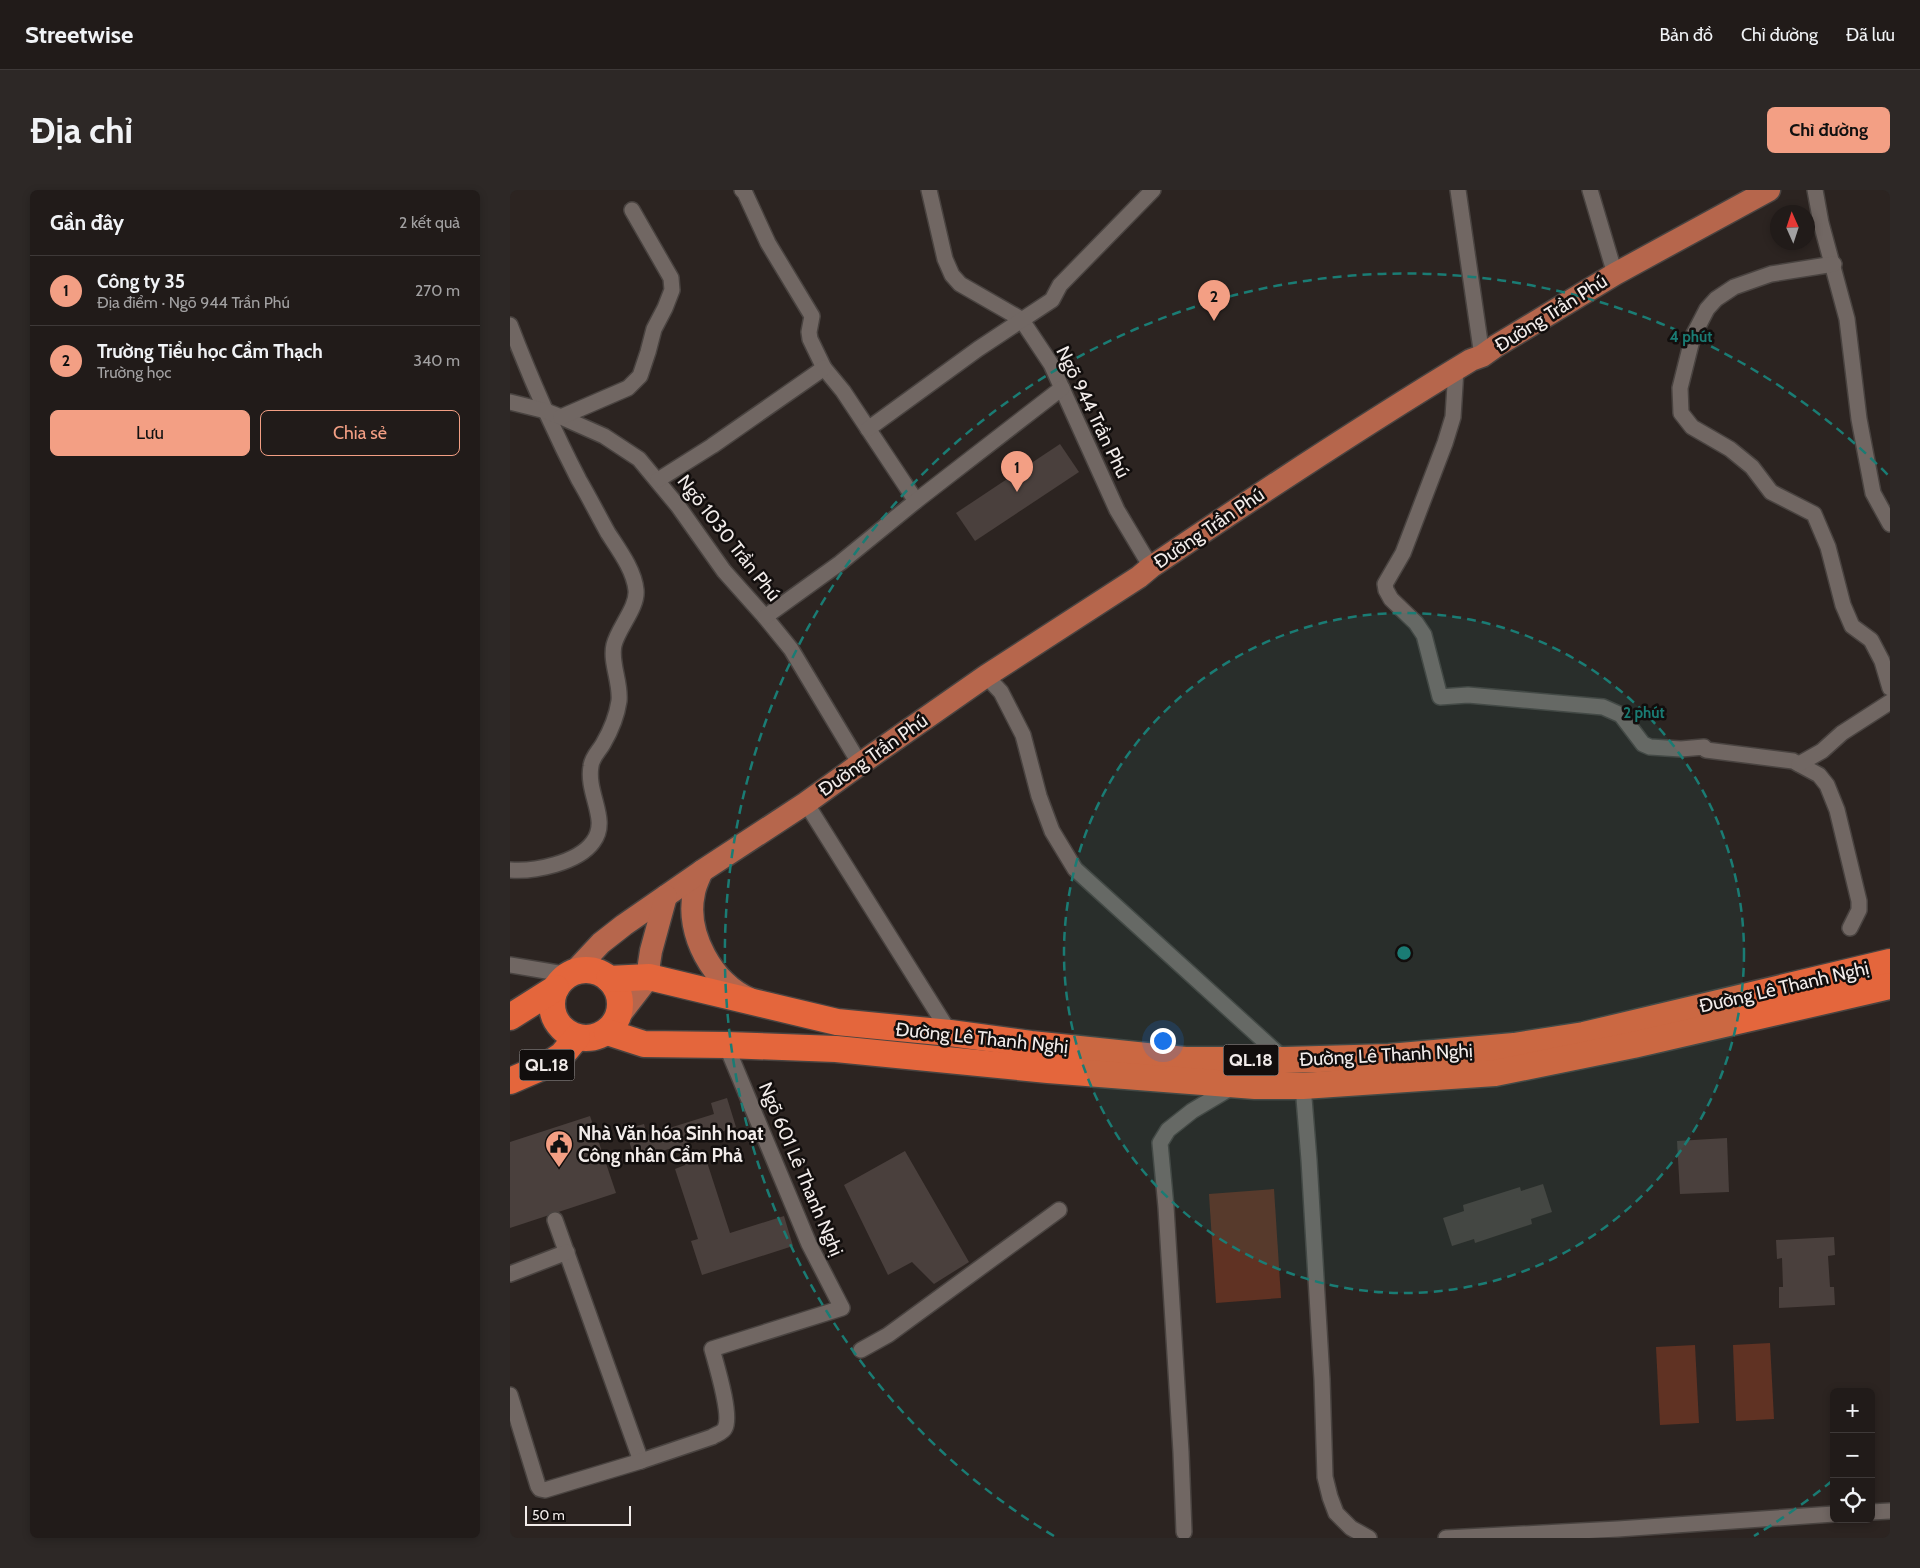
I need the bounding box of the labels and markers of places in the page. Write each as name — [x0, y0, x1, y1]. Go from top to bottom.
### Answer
pin: 2 — [1198, 280, 1230, 321]
pin: 1 — [1001, 451, 1033, 492]
centre of rings — [1395, 944, 1413, 962]
place label: Nhà Văn hóa Sinh hoạt Công nhân Cẩm Phả — [578, 1122, 764, 1167]
public building icon: Nhà Văn hóa Sinh hoạt Công nhân Cẩm Phả — [544, 1129, 574, 1168]

